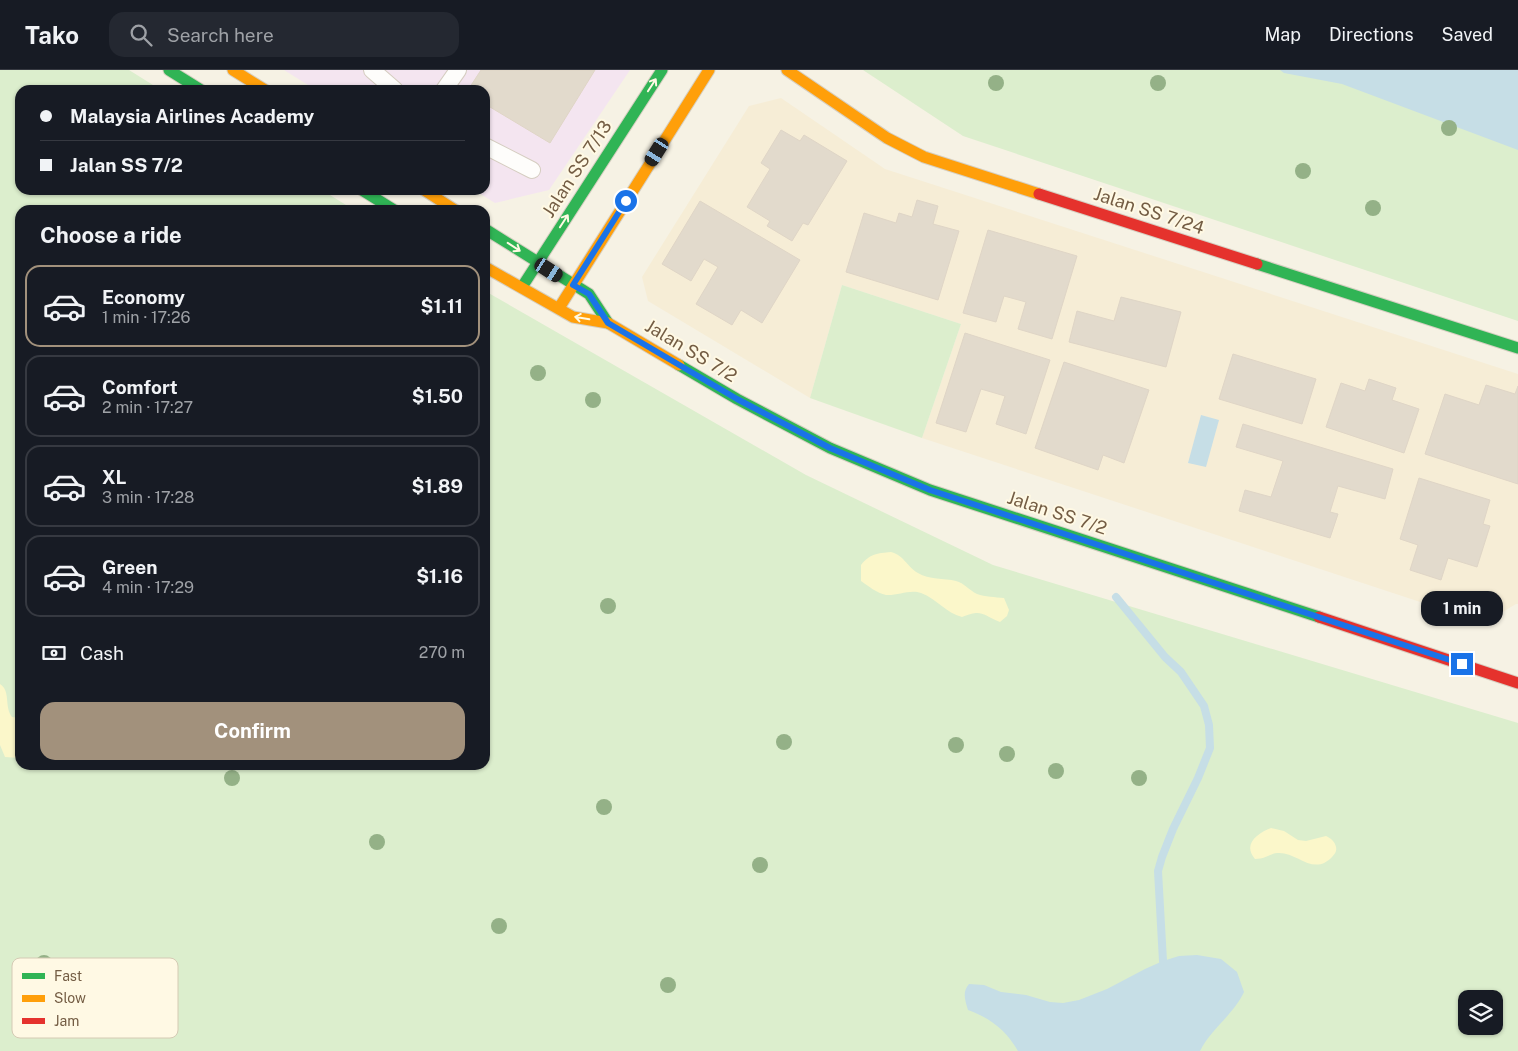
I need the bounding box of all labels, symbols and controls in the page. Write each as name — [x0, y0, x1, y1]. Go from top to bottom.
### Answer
search box — [109, 12, 459, 57]
text: Tako — [25, 21, 79, 49]
icon: search — [127, 21, 155, 49]
text: Search here — [167, 24, 274, 46]
text: Map — [1264, 24, 1301, 45]
text: Directions — [1329, 24, 1414, 45]
text: Saved — [1442, 24, 1493, 45]
one-way arrow — [647, 78, 657, 92]
text: Malaysia Airlines Academy — [70, 105, 314, 127]
street label: Jalan SS 7/13 — [537, 116, 616, 221]
car — [642, 135, 671, 169]
text: Jalan SS 7/2 — [70, 154, 183, 176]
street label: Jalan SS 7/24 — [1091, 183, 1207, 238]
route start — [615, 190, 637, 212]
one-way arrow — [559, 215, 569, 229]
text: Choose a ride — [40, 222, 182, 248]
one-way arrow — [507, 242, 521, 253]
car — [532, 256, 565, 284]
icon: car — [42, 284, 87, 329]
text: Economy — [102, 286, 185, 308]
text: $1.11 — [421, 295, 463, 317]
text: 1 min · 17:26 — [102, 308, 190, 327]
one-way arrow — [575, 313, 591, 323]
street label: Jalan SS 7/2 — [641, 315, 741, 386]
icon: car — [42, 374, 87, 419]
text: Comfort — [102, 376, 178, 398]
text: $1.50 — [412, 385, 463, 407]
text: 2 min · 17:27 — [102, 398, 193, 417]
icon: car — [42, 464, 87, 509]
text: XL — [102, 466, 127, 488]
text: $1.89 — [412, 475, 463, 497]
street label: Jalan SS 7/2 — [1005, 487, 1110, 539]
text: 3 min · 17:28 — [102, 488, 194, 507]
icon: car — [42, 554, 87, 599]
text: Green — [102, 556, 157, 578]
text: $1.16 — [416, 565, 463, 587]
text: 4 min · 17:29 — [102, 578, 194, 597]
callout: 1 min — [1421, 592, 1503, 626]
text: 1 min — [1443, 599, 1481, 618]
icon: cash — [40, 639, 68, 667]
text: Cash — [80, 642, 124, 664]
text: 270 m — [419, 643, 465, 662]
route end — [1451, 653, 1473, 675]
button: Confirm — [40, 702, 465, 760]
legend — [12, 958, 178, 1038]
text: Fast — [54, 968, 82, 984]
text: Slow — [54, 990, 86, 1006]
map controls — [1458, 990, 1503, 1035]
button: layers — [1458, 990, 1503, 1035]
text: Jam — [54, 1013, 79, 1029]

